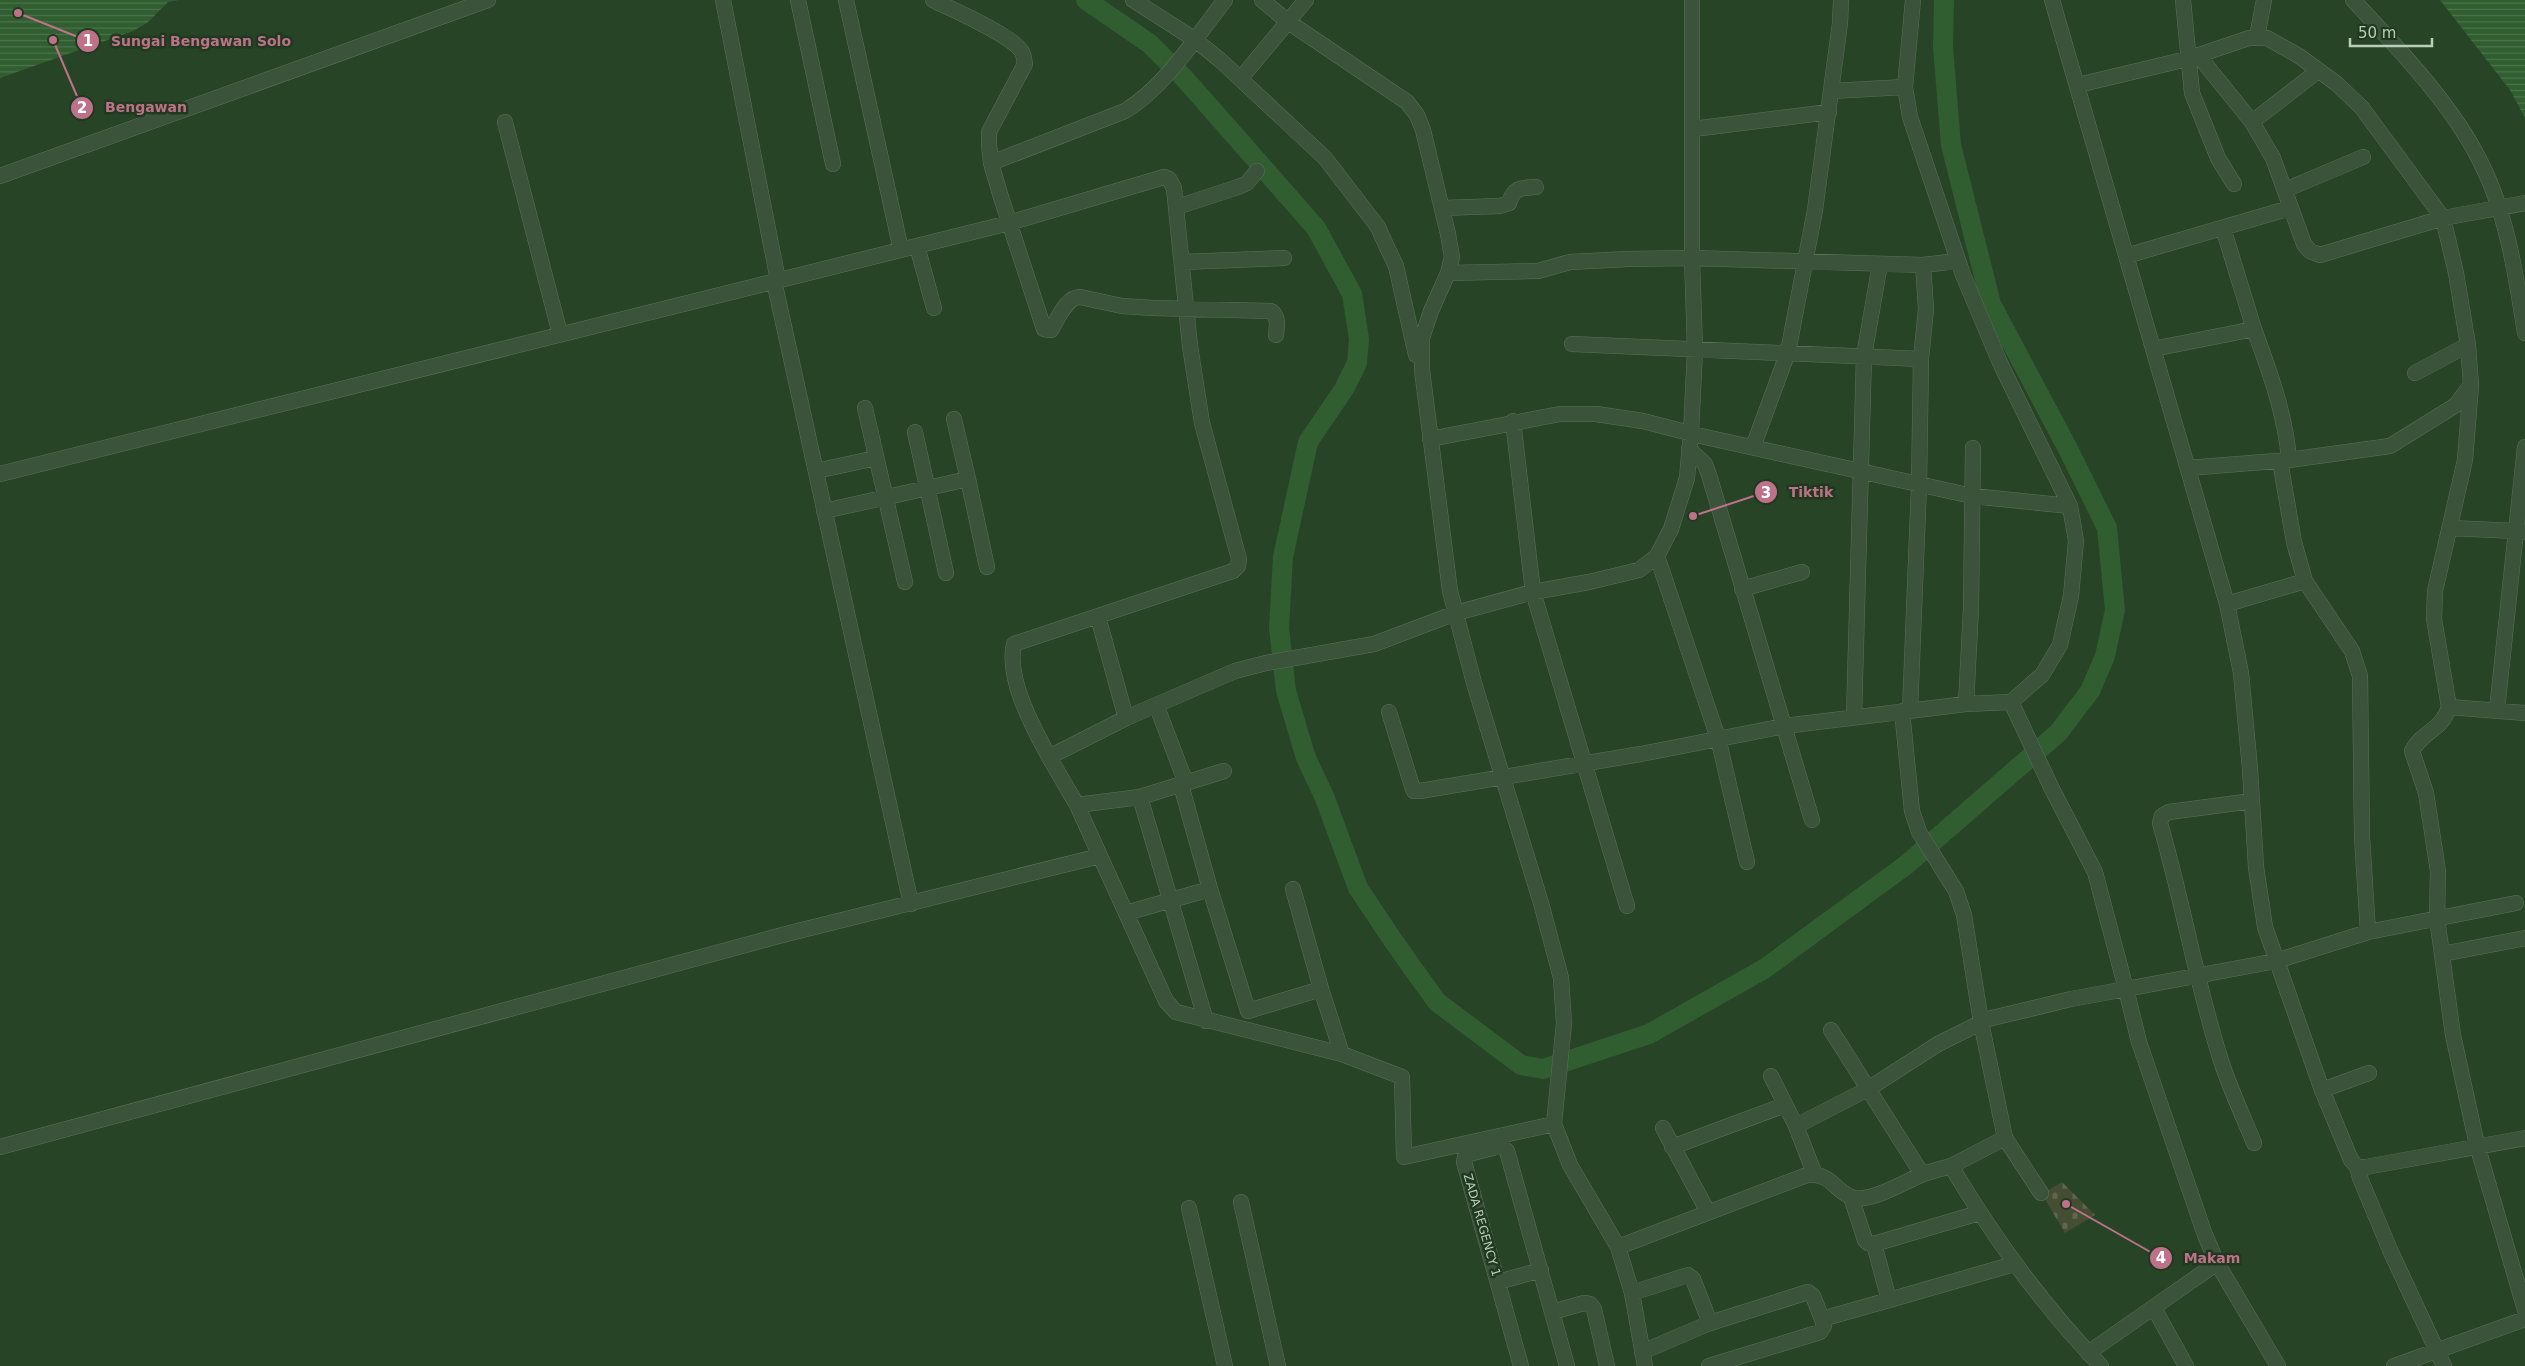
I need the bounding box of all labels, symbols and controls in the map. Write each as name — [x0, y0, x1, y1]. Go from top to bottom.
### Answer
scale bar — [2350, 15, 2432, 47]
text: 50 m — [2358, 24, 2396, 42]
callout: Sungai Bengawan Solo — [76, 26, 301, 55]
text: 1 — [83, 32, 93, 50]
text: Sungai Bengawan Solo — [111, 33, 291, 49]
callout: Bengawan — [70, 93, 197, 122]
text: 2 — [77, 99, 87, 117]
text: Bengawan — [105, 99, 187, 115]
callout: Tiktik — [1754, 478, 1843, 507]
text: 3 — [1761, 484, 1771, 502]
text: Tiktik — [1789, 484, 1834, 500]
street label: ZADA REGENCY 1 — [1461, 1172, 1503, 1278]
callout: Makam — [2149, 1243, 2251, 1272]
text: 4 — [2156, 1249, 2166, 1267]
text: Makam — [2184, 1250, 2240, 1266]

